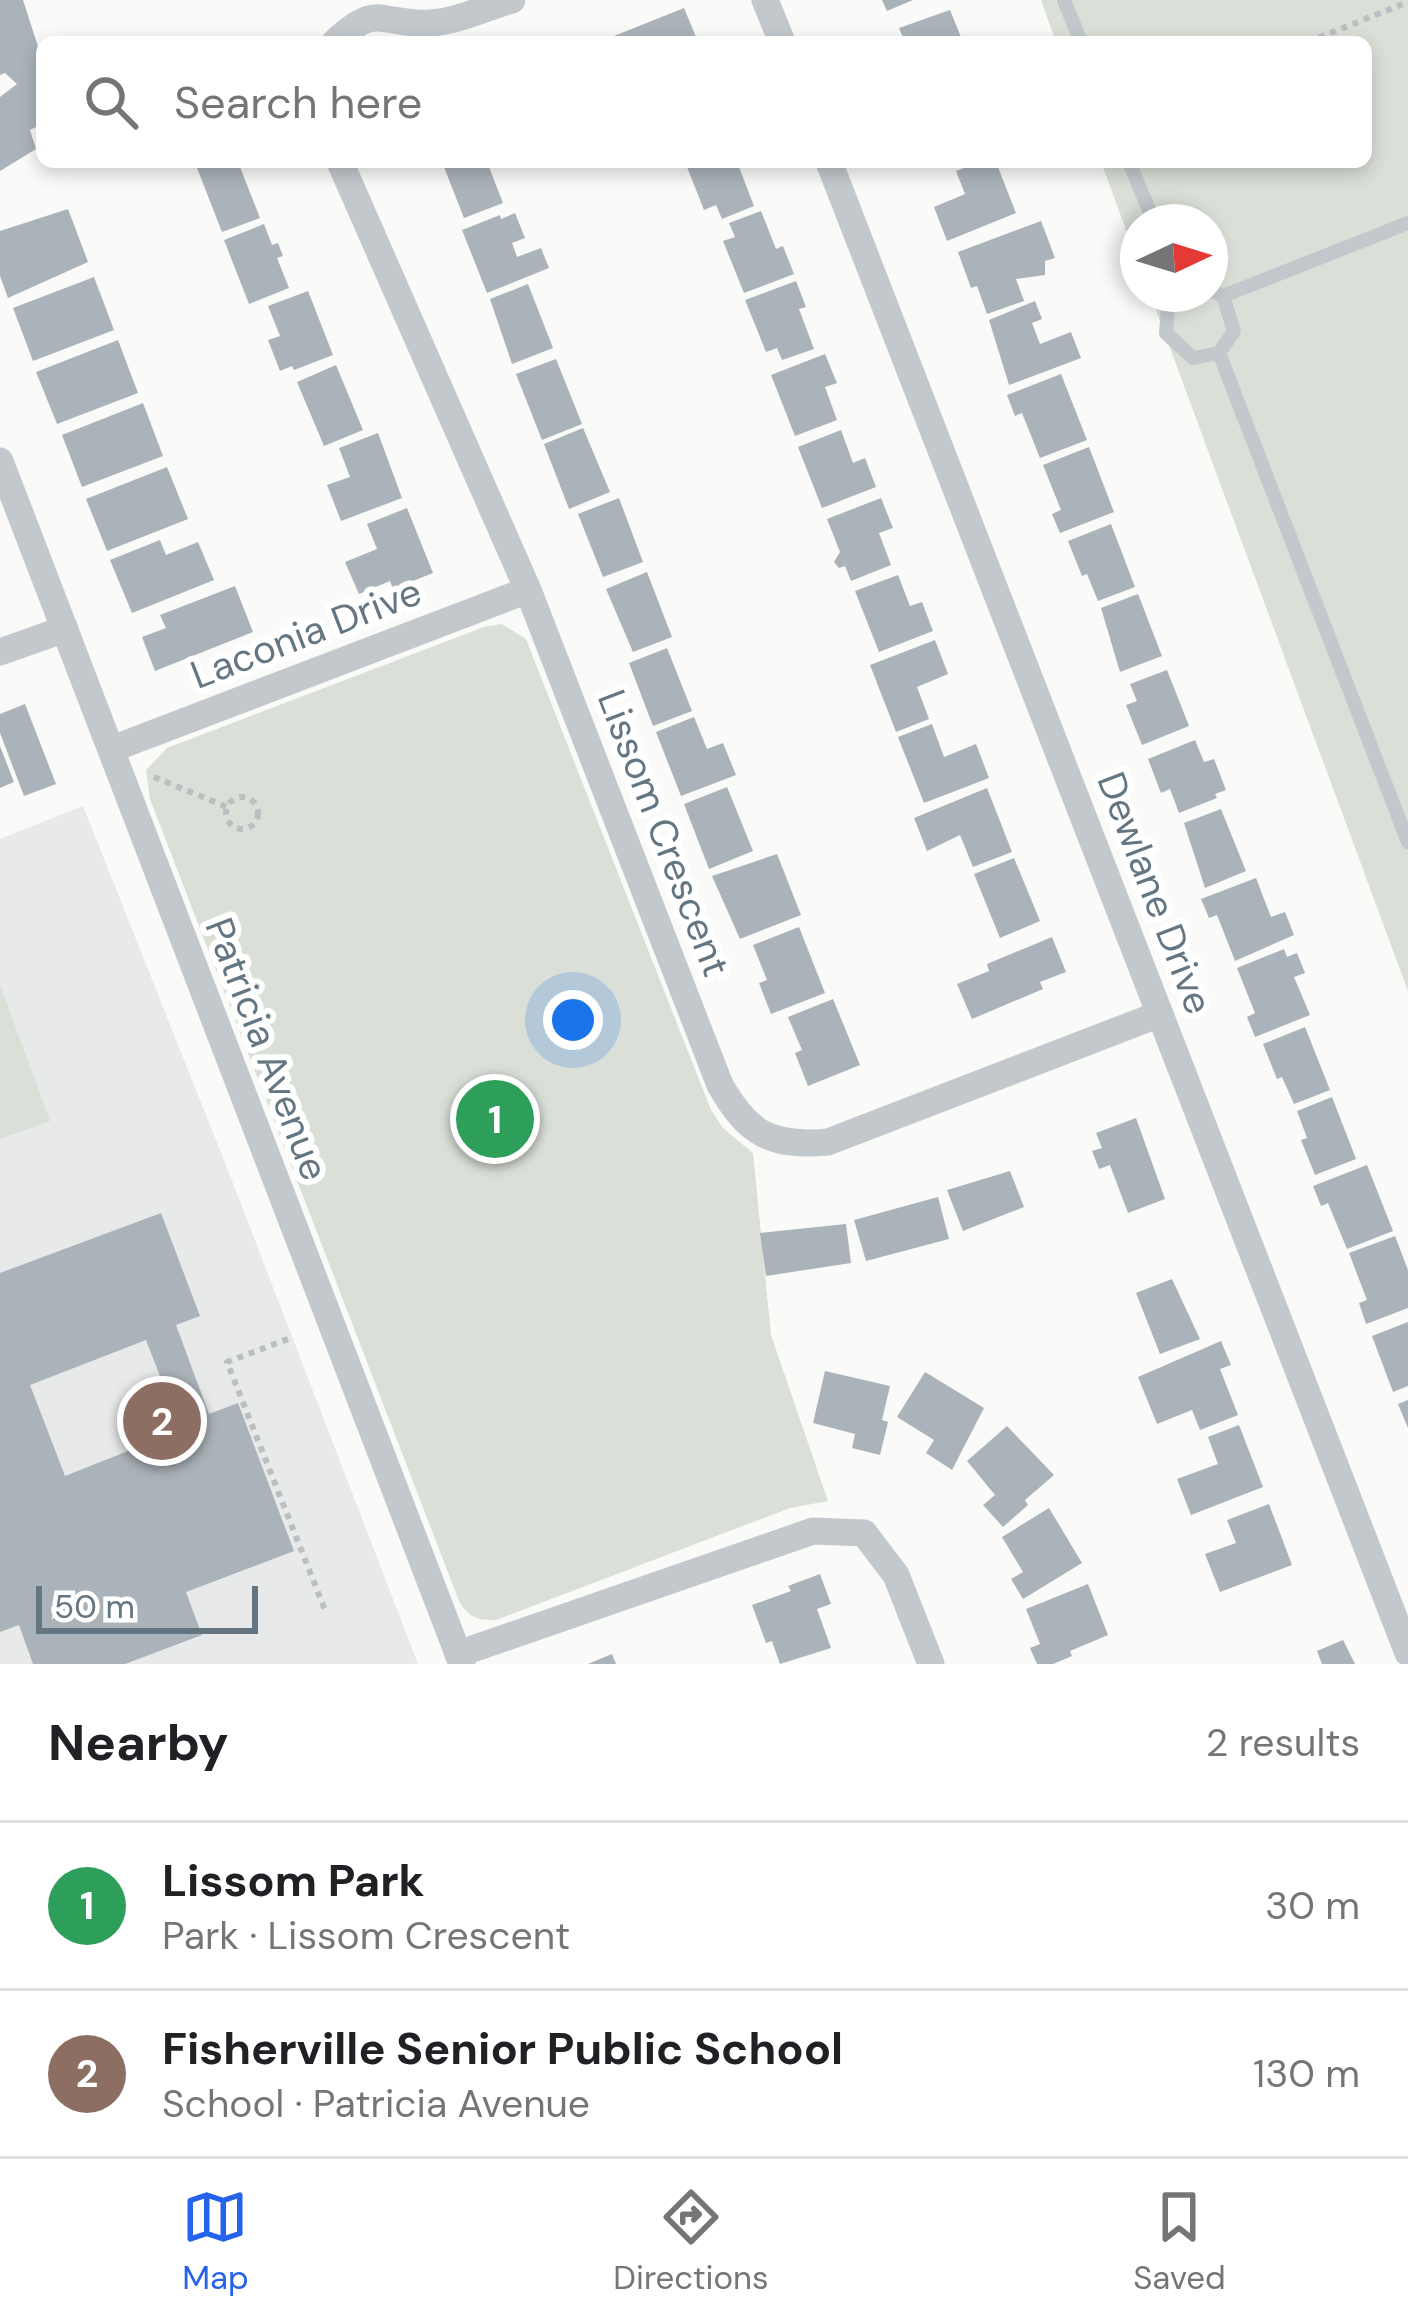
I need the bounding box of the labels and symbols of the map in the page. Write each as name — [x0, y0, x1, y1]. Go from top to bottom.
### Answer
north arrow — [1120, 204, 1228, 312]
street label: Laconia Drive — [183, 566, 429, 700]
street label: Lissom Crescent — [586, 682, 742, 984]
street label: Dewlane Drive — [1085, 765, 1225, 1021]
street label: Patricia Avenue — [194, 910, 340, 1188]
your location — [543, 990, 603, 1050]
pin: 1 — [456, 1074, 534, 1164]
pin: 2 — [123, 1376, 201, 1466]
scale bar — [36, 1580, 258, 1633]

